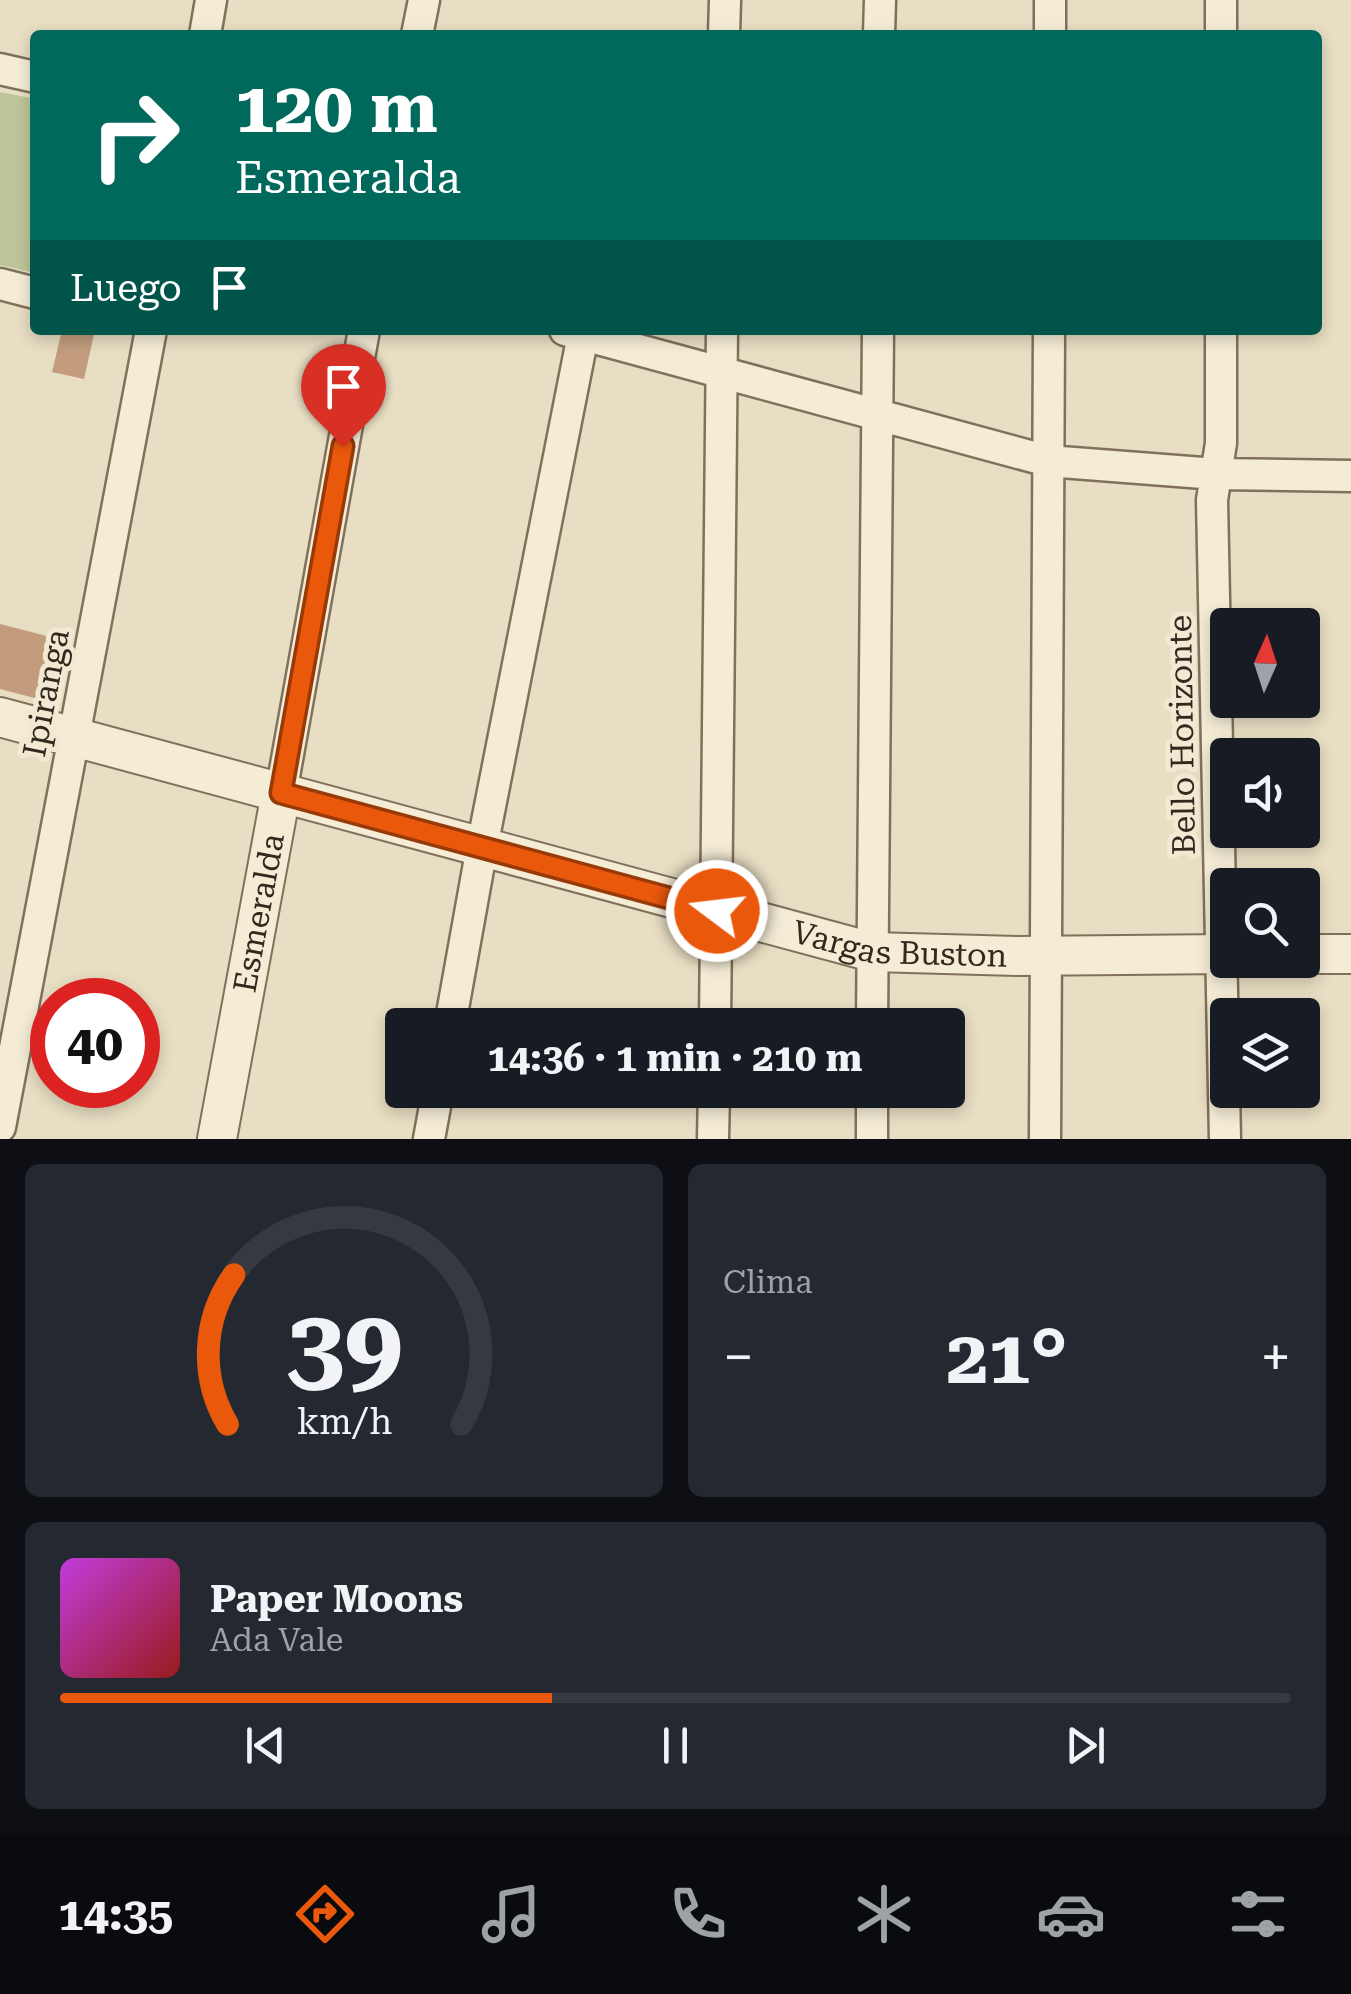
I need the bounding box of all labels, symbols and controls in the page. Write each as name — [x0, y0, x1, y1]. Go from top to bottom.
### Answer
text: 120 m — [235, 67, 438, 149]
icon: right — [70, 70, 200, 200]
text: Esmeralda — [235, 151, 461, 204]
icon: arrive — [202, 260, 257, 315]
text: Luego — [70, 266, 182, 310]
pin — [301, 344, 386, 447]
icon: arrive — [316, 359, 371, 414]
north arrow — [1210, 608, 1320, 718]
map controls — [1210, 608, 1320, 1108]
street label: Bello Horizonte — [1161, 615, 1203, 855]
street label: Ipiranga — [15, 626, 77, 760]
button: sound — [1210, 738, 1320, 848]
street label: Esmeralda — [226, 830, 292, 995]
position arrow — [665, 859, 769, 963]
button: search — [1210, 868, 1320, 978]
street label: Vargas Buston — [788, 912, 1008, 975]
speed limit sign: 40 — [30, 978, 160, 1108]
button: layers — [1210, 998, 1320, 1108]
text: 14:36 · 1 min · 210 m — [488, 1036, 862, 1080]
text: Clima — [723, 1263, 813, 1301]
text: 39 — [286, 1286, 402, 1407]
text: 21° — [946, 1313, 1068, 1401]
text: − — [723, 1325, 754, 1389]
text: + — [1260, 1325, 1291, 1389]
text: km/h — [296, 1401, 392, 1443]
text: Paper Moons — [210, 1577, 463, 1621]
text: Ada Vale — [210, 1621, 343, 1659]
icon: previous — [238, 1718, 293, 1773]
icon: pause — [648, 1718, 703, 1773]
icon: next — [1058, 1718, 1113, 1773]
icon: directions — [290, 1879, 360, 1949]
icon: music — [476, 1879, 546, 1949]
icon: phone — [663, 1879, 733, 1949]
icon: climate — [849, 1879, 919, 1949]
icon: car — [1036, 1879, 1106, 1949]
icon: filters — [1223, 1879, 1293, 1949]
text: 14:35 — [58, 1888, 173, 1941]

